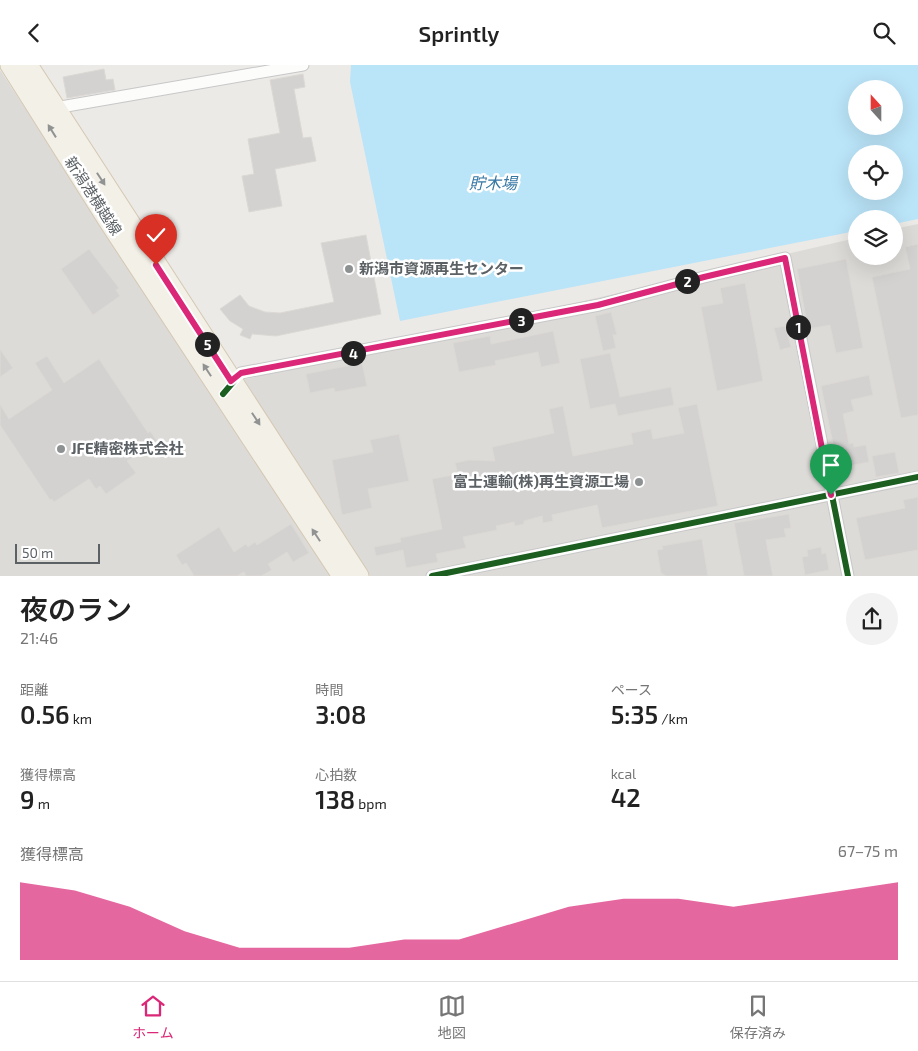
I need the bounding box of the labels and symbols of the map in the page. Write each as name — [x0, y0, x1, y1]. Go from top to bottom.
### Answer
north arrow — [848, 80, 902, 135]
one-way arrow — [47, 125, 56, 138]
street label: 新潟港横越線 — [62, 153, 126, 238]
one-way arrow — [97, 173, 106, 186]
water label: 貯木場 — [469, 173, 519, 192]
pin — [135, 214, 177, 265]
place label: 新潟市資源再生センター — [359, 259, 524, 277]
marker: 新潟市資源再生センター — [343, 263, 355, 275]
pin: 2 — [674, 269, 700, 293]
pin: 3 — [508, 307, 534, 333]
pin: 1 — [786, 315, 810, 339]
pin: 5 — [194, 331, 220, 357]
pin: 4 — [340, 341, 366, 365]
one-way arrow — [202, 363, 212, 377]
one-way arrow — [251, 412, 261, 426]
place label: JFE精密株式会社 — [71, 439, 184, 457]
marker: JFE精密株式会社 — [55, 443, 67, 455]
pin — [810, 444, 852, 495]
place label: 富士運輸(株)再生資源工場 — [453, 472, 629, 490]
marker: 富士運輸(株)再生資源工場 — [633, 476, 645, 488]
one-way arrow — [311, 529, 320, 542]
scale bar — [15, 541, 100, 564]

